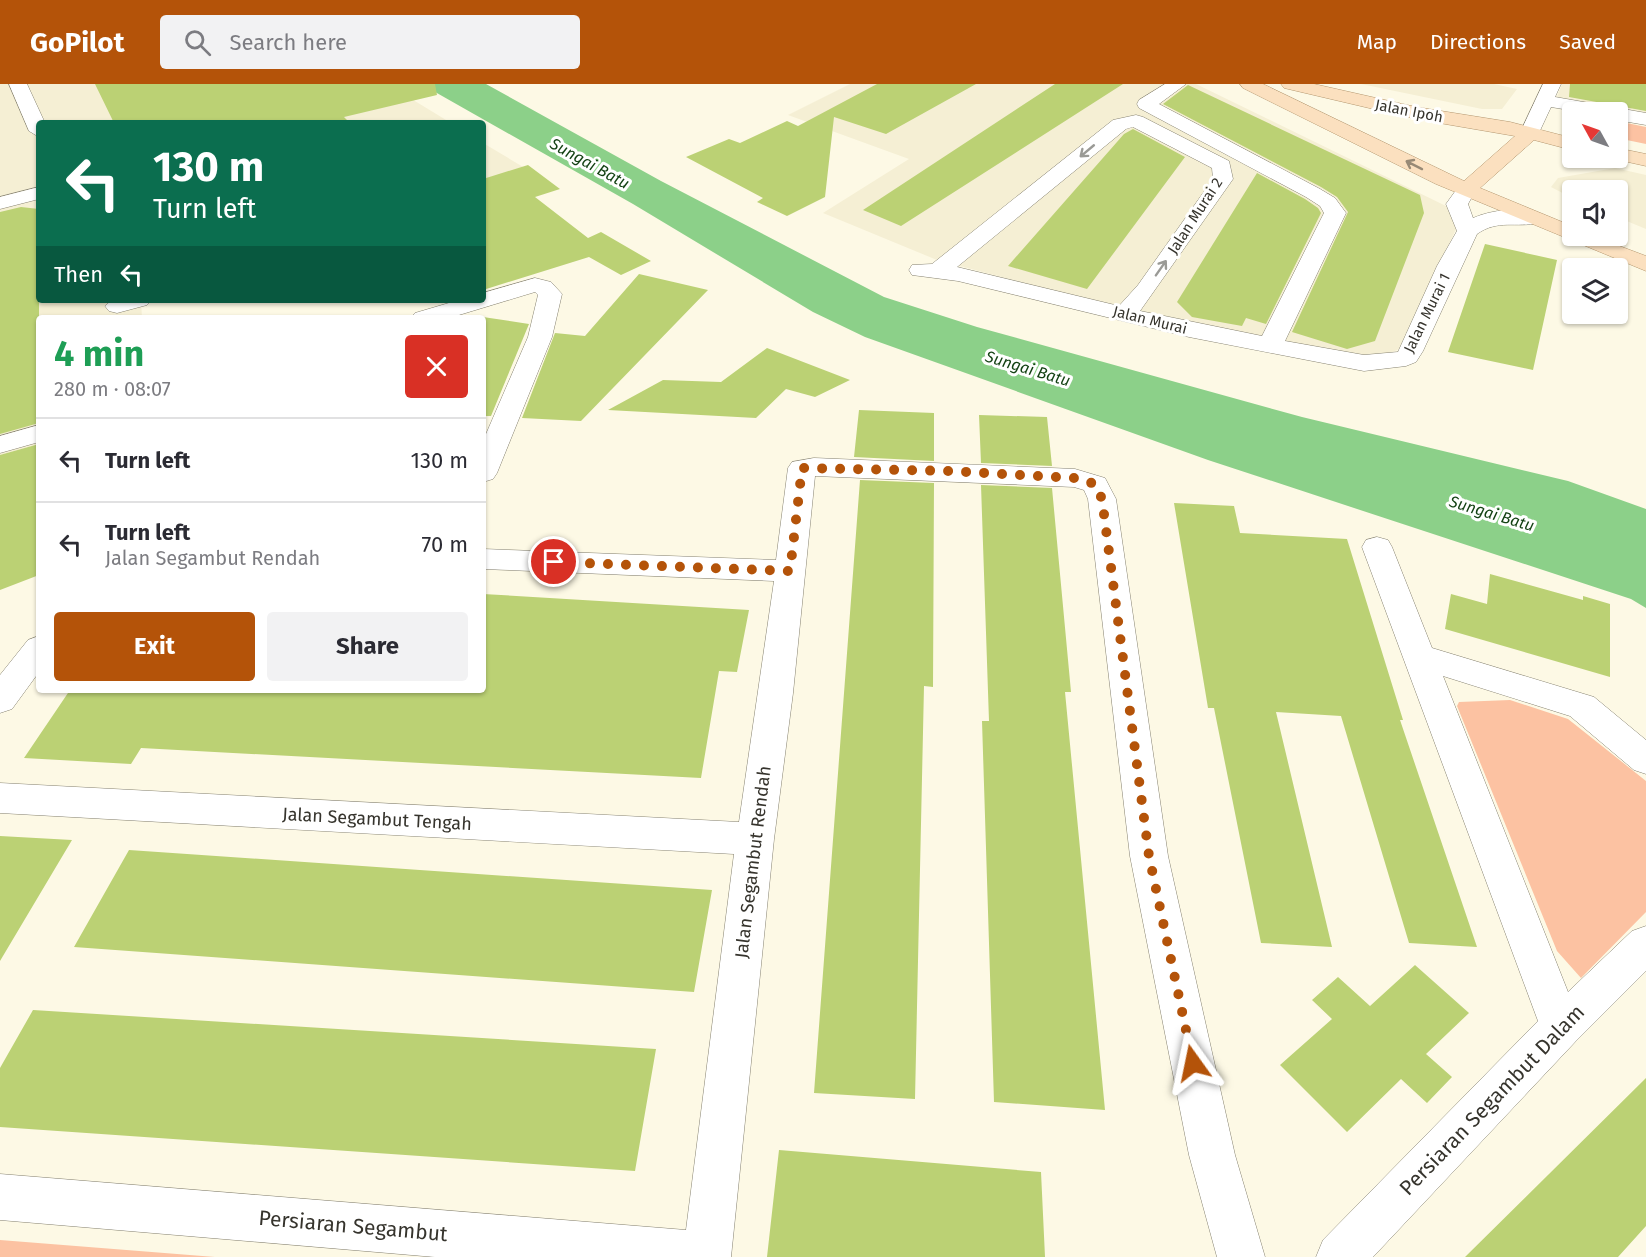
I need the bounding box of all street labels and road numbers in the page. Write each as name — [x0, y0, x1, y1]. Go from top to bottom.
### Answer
street label: Jalan Ipoh — [1374, 96, 1444, 126]
street label: Jalan Murai 2 — [1164, 174, 1226, 258]
street label: Jalan Murai 1 — [1400, 270, 1454, 356]
street label: Jalan Murai — [1111, 302, 1189, 338]
street label: Jalan Segambut Rendah — [730, 764, 776, 960]
street label: Jalan Segambut Tengah — [282, 803, 472, 835]
street label: Persiaran Segambut Dalam — [1394, 999, 1590, 1201]
street label: Persiaran Segambut — [257, 1205, 449, 1247]

